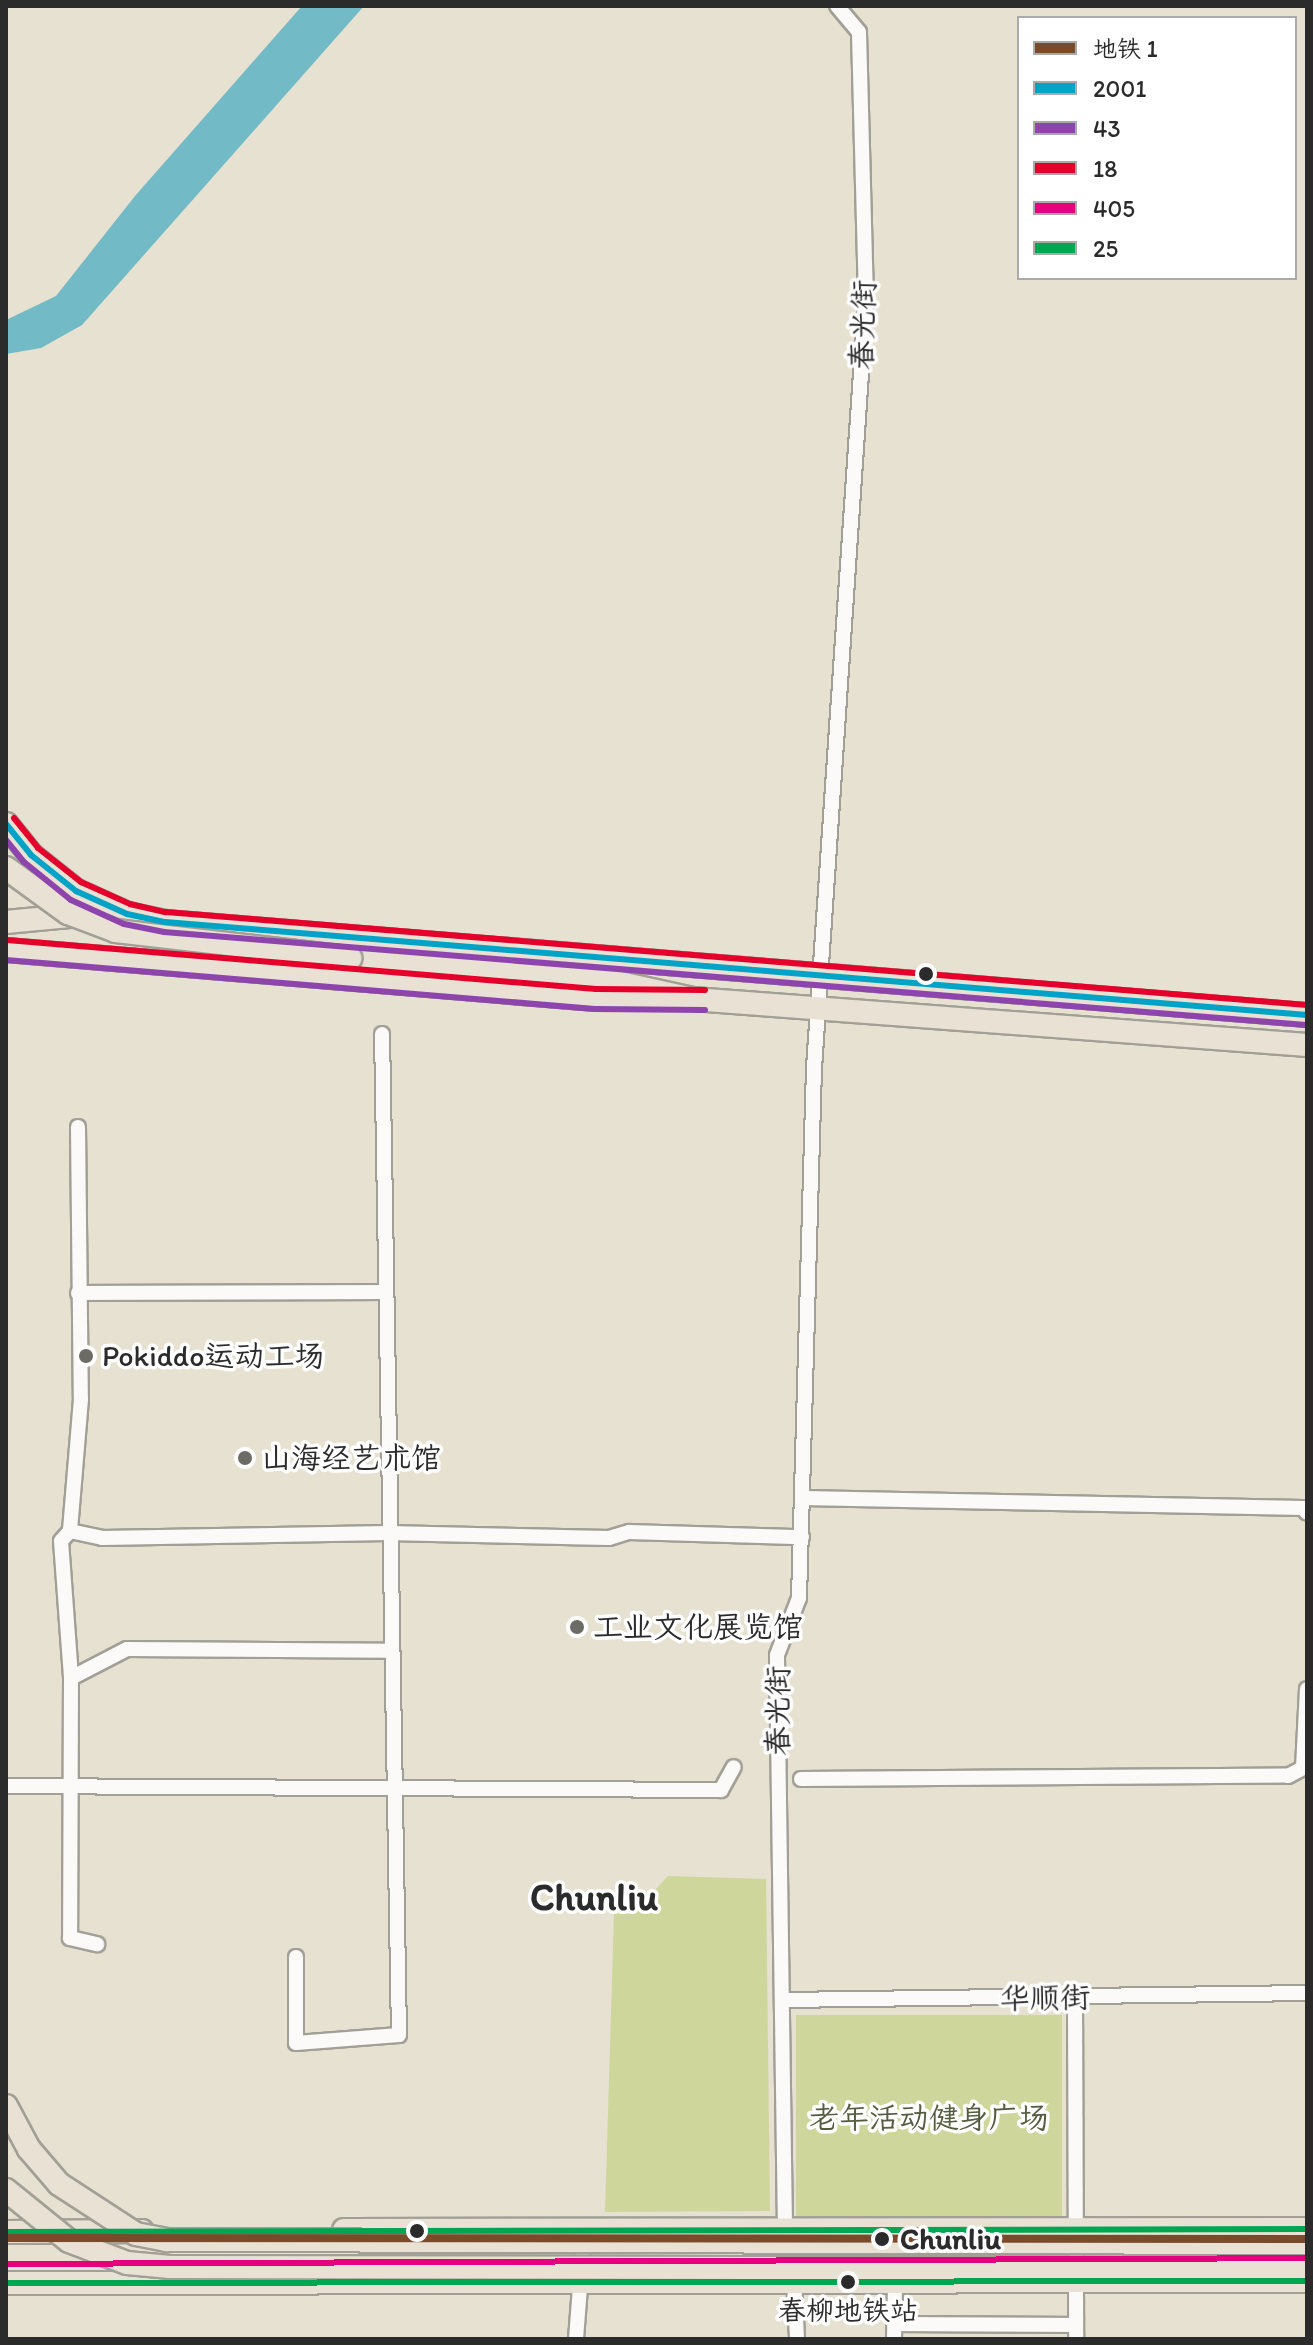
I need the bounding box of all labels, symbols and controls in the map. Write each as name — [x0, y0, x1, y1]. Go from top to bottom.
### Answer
legend — [1017, 16, 1297, 280]
text: 地铁 1 — [1093, 34, 1158, 63]
text: 2001 — [1093, 74, 1146, 103]
text: 43 — [1093, 114, 1121, 143]
text: 18 — [1093, 154, 1117, 183]
text: 405 — [1093, 194, 1135, 223]
text: 25 — [1093, 234, 1118, 263]
street label: 春光街 — [843, 279, 883, 371]
unlabelled marker — [918, 966, 934, 982]
place label: Pokiddo运动工场 — [102, 1338, 324, 1374]
marker: Pokiddo运动工场 — [77, 1347, 95, 1365]
place label: 山海经艺术馆 — [261, 1440, 441, 1476]
marker: 山海经艺术馆 — [236, 1449, 254, 1467]
place label: 工业文化展览馆 — [593, 1609, 803, 1645]
marker: 工业文化展览馆 — [568, 1618, 586, 1636]
street label: 春光街 — [760, 1666, 796, 1756]
district label: Chunliu — [530, 1875, 658, 1921]
street label: 华顺街 — [1000, 1979, 1090, 2017]
park label: 老年活动健身广场 — [809, 2100, 1049, 2136]
place label: Chunliu — [900, 2221, 1001, 2257]
unlabelled marker — [409, 2223, 425, 2239]
marker: Chunliu — [871, 2228, 893, 2250]
marker: 春柳地铁站 — [840, 2274, 856, 2290]
place label: 春柳地铁站 — [778, 2293, 918, 2327]

